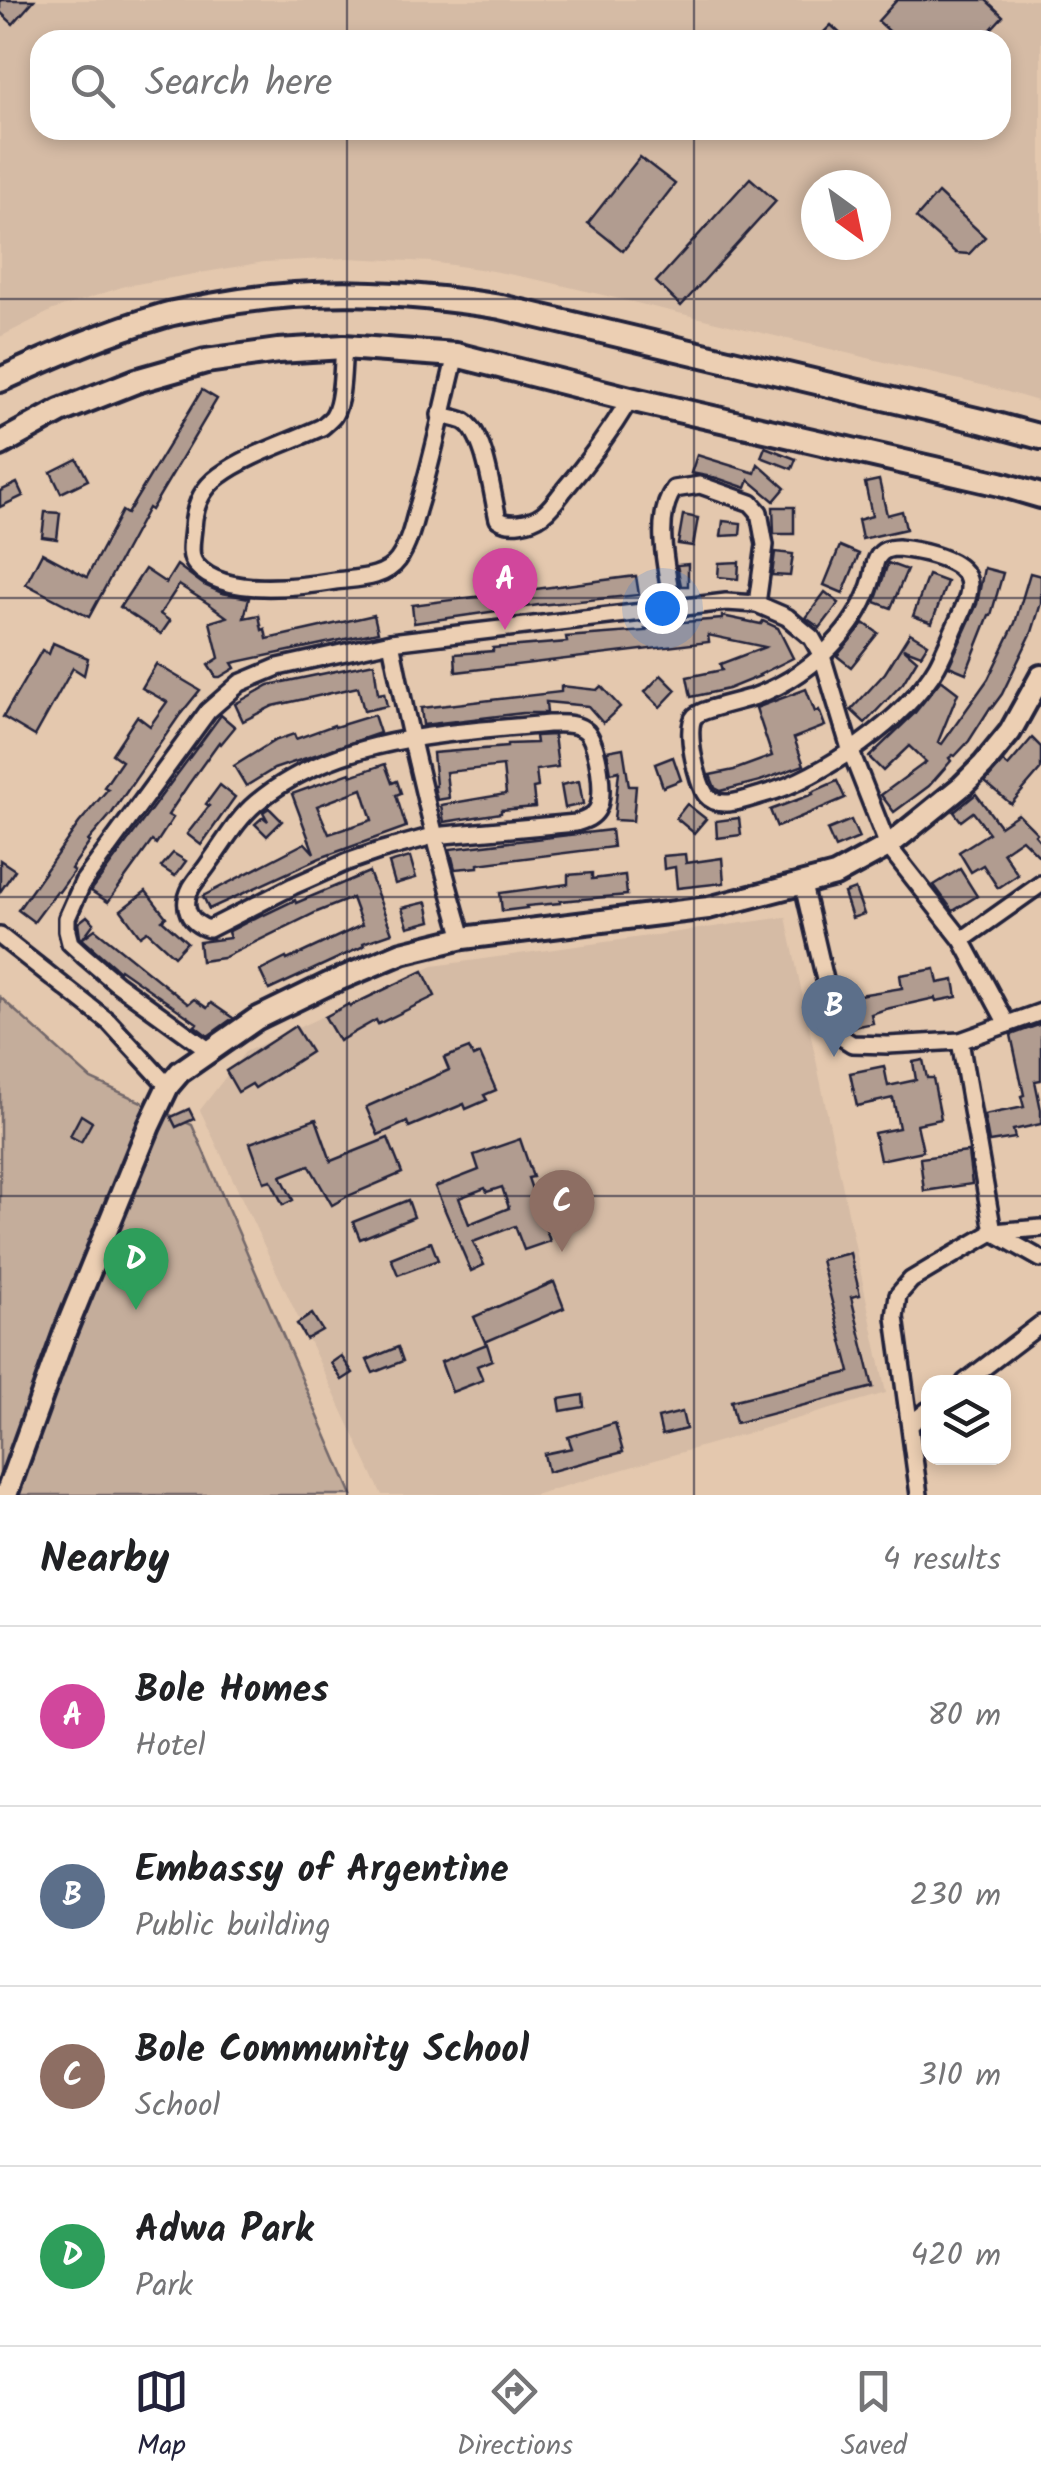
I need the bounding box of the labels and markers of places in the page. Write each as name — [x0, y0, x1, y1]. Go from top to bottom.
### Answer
pin: A — [472, 548, 538, 630]
pin: B — [802, 974, 866, 1057]
pin: C — [530, 1170, 594, 1252]
pin: D — [104, 1228, 168, 1310]

